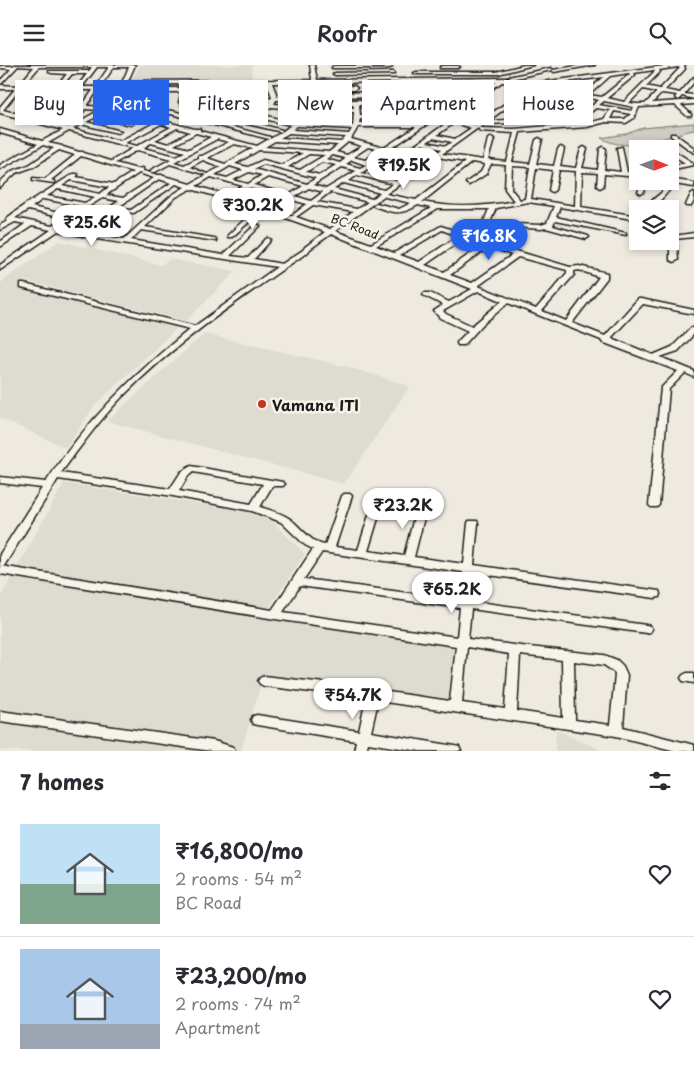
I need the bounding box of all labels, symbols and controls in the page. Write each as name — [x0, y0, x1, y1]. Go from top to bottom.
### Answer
text: Roofr — [317, 16, 377, 49]
icon: menu — [20, 19, 48, 47]
icon: search — [646, 19, 674, 47]
chip: Buy — [15, 80, 83, 125]
chip: Rent — [93, 80, 169, 125]
chip: Filters — [179, 80, 268, 125]
chip: New — [278, 80, 352, 125]
chip: Apartment — [362, 80, 494, 125]
chip: House — [504, 80, 593, 125]
north arrow — [629, 140, 679, 190]
map controls — [629, 140, 679, 250]
pin: ₹19.5K — [363, 147, 445, 190]
text: ₹19.5K — [377, 152, 431, 176]
pin: ₹30.2K — [212, 187, 294, 230]
text: ₹30.2K — [222, 192, 284, 216]
button: layers — [629, 200, 679, 250]
pin: ₹25.6K — [51, 205, 133, 247]
text: ₹25.6K — [63, 209, 121, 233]
street label: BC Road — [328, 209, 382, 243]
pin: ₹16.8K — [448, 219, 530, 261]
text: ₹16.8K — [461, 223, 517, 247]
place label: Vamana ITI — [272, 393, 359, 416]
marker: Vamana ITI — [256, 398, 268, 410]
pin: ₹23.2K — [362, 487, 444, 530]
text: ₹23.2K — [373, 492, 433, 516]
pin: ₹65.2K — [411, 571, 493, 614]
text: ₹65.2K — [423, 576, 481, 600]
pin: ₹54.7K — [312, 677, 394, 720]
text: ₹54.7K — [324, 682, 382, 706]
text: 7 homes — [20, 765, 104, 797]
icon: filters — [646, 767, 674, 795]
text: ₹16,800/mo — [175, 834, 303, 866]
icon: home — [60, 844, 120, 904]
icon: heart — [646, 860, 674, 888]
text: 2 rooms · 54 m² — [175, 866, 302, 890]
text: BC Road — [175, 890, 242, 914]
text: ₹23,200/mo — [175, 959, 306, 991]
icon: home — [60, 969, 120, 1029]
icon: heart — [646, 985, 674, 1013]
text: 2 rooms · 74 m² — [175, 991, 301, 1015]
text: Apartment — [175, 1015, 260, 1039]

